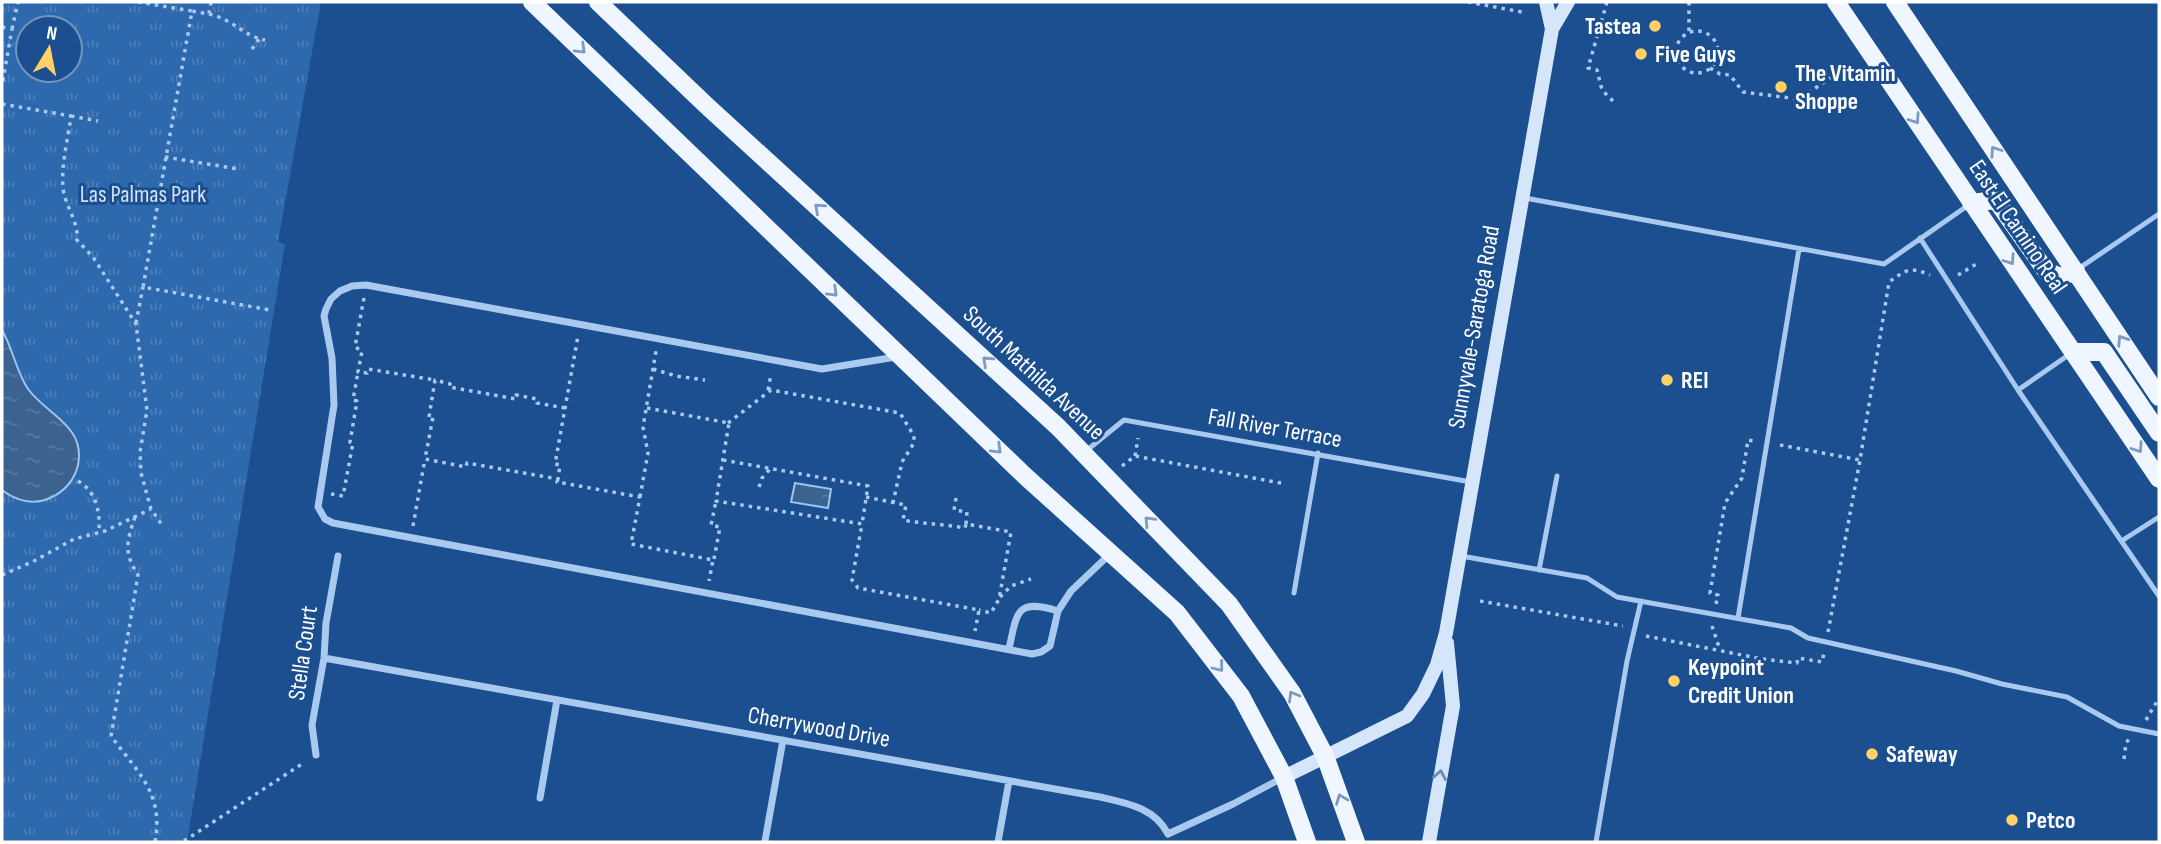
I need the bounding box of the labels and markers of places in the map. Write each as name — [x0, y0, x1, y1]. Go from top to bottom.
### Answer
place label: Tastea — [1585, 12, 1641, 41]
marker: Tastea — [1647, 18, 1663, 34]
place label: Five Guys — [1655, 40, 1736, 69]
marker: Five Guys — [1633, 46, 1649, 62]
place label: The Vitamin Shoppe — [1795, 59, 1896, 116]
marker: The Vitamin Shoppe — [1773, 79, 1789, 95]
place label: REI — [1681, 366, 1709, 395]
marker: REI — [1659, 372, 1675, 388]
place label: Keypoint Credit Union — [1688, 653, 1794, 710]
marker: Keypoint Credit Union — [1666, 673, 1682, 689]
place label: Safeway — [1886, 740, 1958, 769]
marker: Safeway — [1864, 746, 1880, 762]
place label: Petco — [2026, 806, 2075, 835]
marker: Petco — [2004, 812, 2020, 828]

